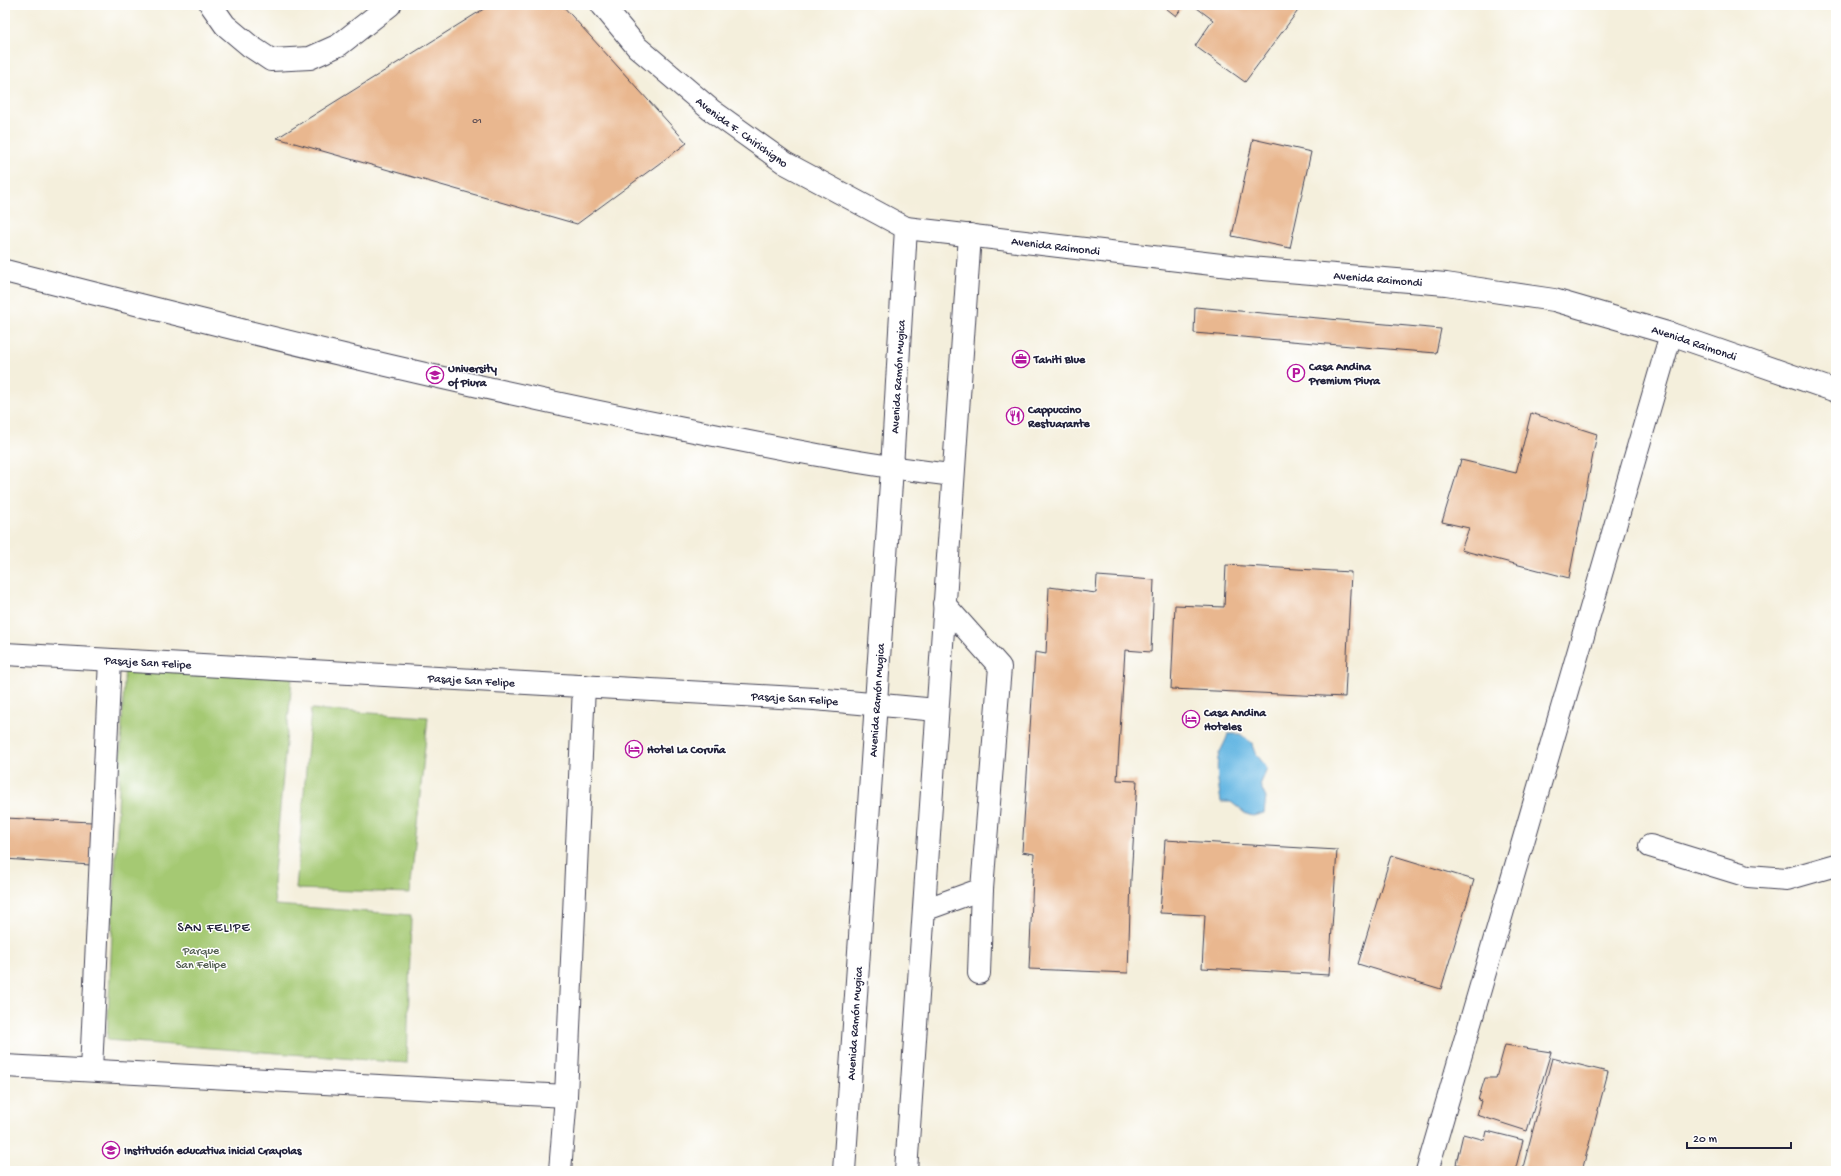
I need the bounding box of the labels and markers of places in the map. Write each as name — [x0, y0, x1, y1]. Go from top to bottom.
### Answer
office icon: Tahiti Blue — [1011, 349, 1031, 369]
place label: Tahiti Blue — [1033, 354, 1086, 368]
place label: Casa Andina Premium Piura — [1308, 361, 1381, 389]
place label: University of Piura — [447, 363, 497, 391]
parking icon: Casa Andina Premium Piura — [1286, 363, 1306, 383]
school or university icon: University of Piura — [425, 365, 445, 385]
place label: Cappuccino Restuarante — [1027, 404, 1091, 432]
restaurant icon: Cappuccino Restuarante — [1005, 406, 1025, 426]
place label: Casa Andina Hoteles — [1203, 707, 1267, 735]
hotel icon: Casa Andina Hoteles — [1181, 709, 1201, 729]
hotel icon: Hotel La Coruña — [624, 739, 644, 759]
place label: Hotel La Coruña — [647, 744, 727, 758]
school or university icon: Institución educativa inicial Crayolas — [101, 1140, 121, 1160]
place label: Institución educativa inicial Crayolas — [124, 1145, 302, 1159]

